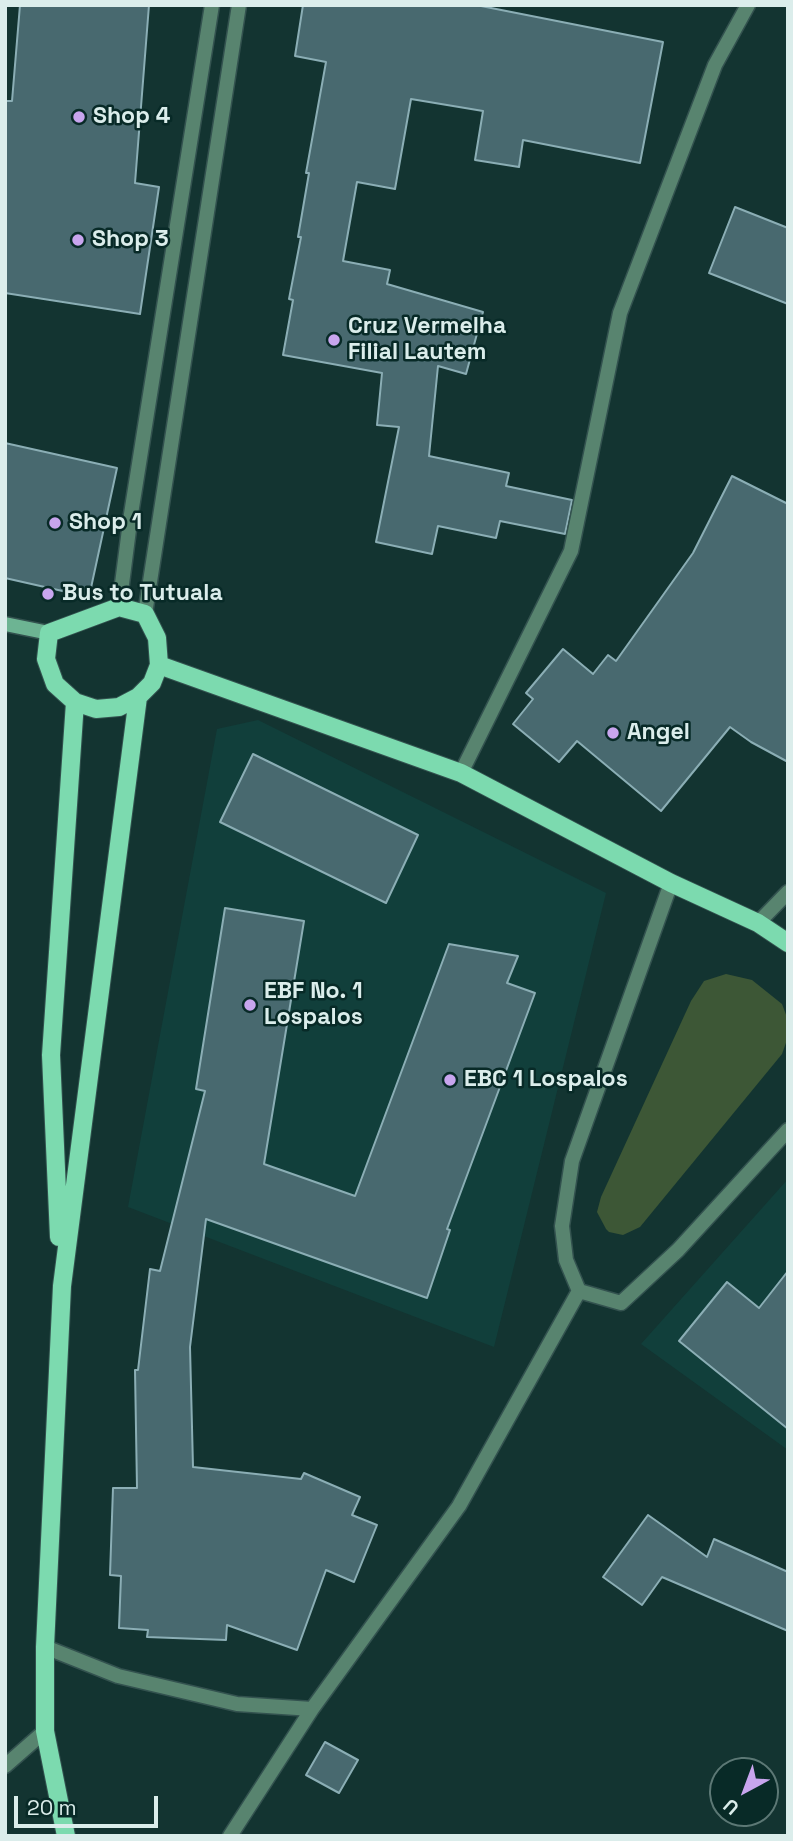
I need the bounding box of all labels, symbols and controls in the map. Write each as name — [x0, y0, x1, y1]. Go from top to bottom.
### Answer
place label: Shop 4 — [93, 103, 170, 131]
marker: Shop 4 — [71, 109, 87, 125]
place label: Shop 3 — [92, 226, 169, 254]
marker: Shop 3 — [70, 232, 86, 248]
place label: Cruz Vermelha Filial Lautem — [348, 313, 506, 367]
marker: Cruz Vermelha Filial Lautem — [326, 332, 342, 348]
place label: Shop 1 — [69, 509, 142, 537]
marker: Shop 1 — [47, 515, 63, 531]
place label: Bus to Tutuala — [62, 580, 223, 608]
marker: Bus to Tutuala — [40, 586, 56, 602]
place label: Angel — [627, 719, 690, 747]
marker: Angel — [605, 725, 621, 741]
place label: EBF No. 1 Lospalos — [264, 978, 363, 1032]
marker: EBF No. 1 Lospalos — [242, 997, 258, 1013]
place label: EBC 1 Lospalos — [464, 1066, 628, 1094]
marker: EBC 1 Lospalos — [442, 1072, 458, 1088]
north arrow — [709, 1757, 779, 1827]
scale bar — [18, 1782, 161, 1826]
text: U — [718, 1793, 744, 1820]
text: 20 m — [27, 1794, 77, 1821]

